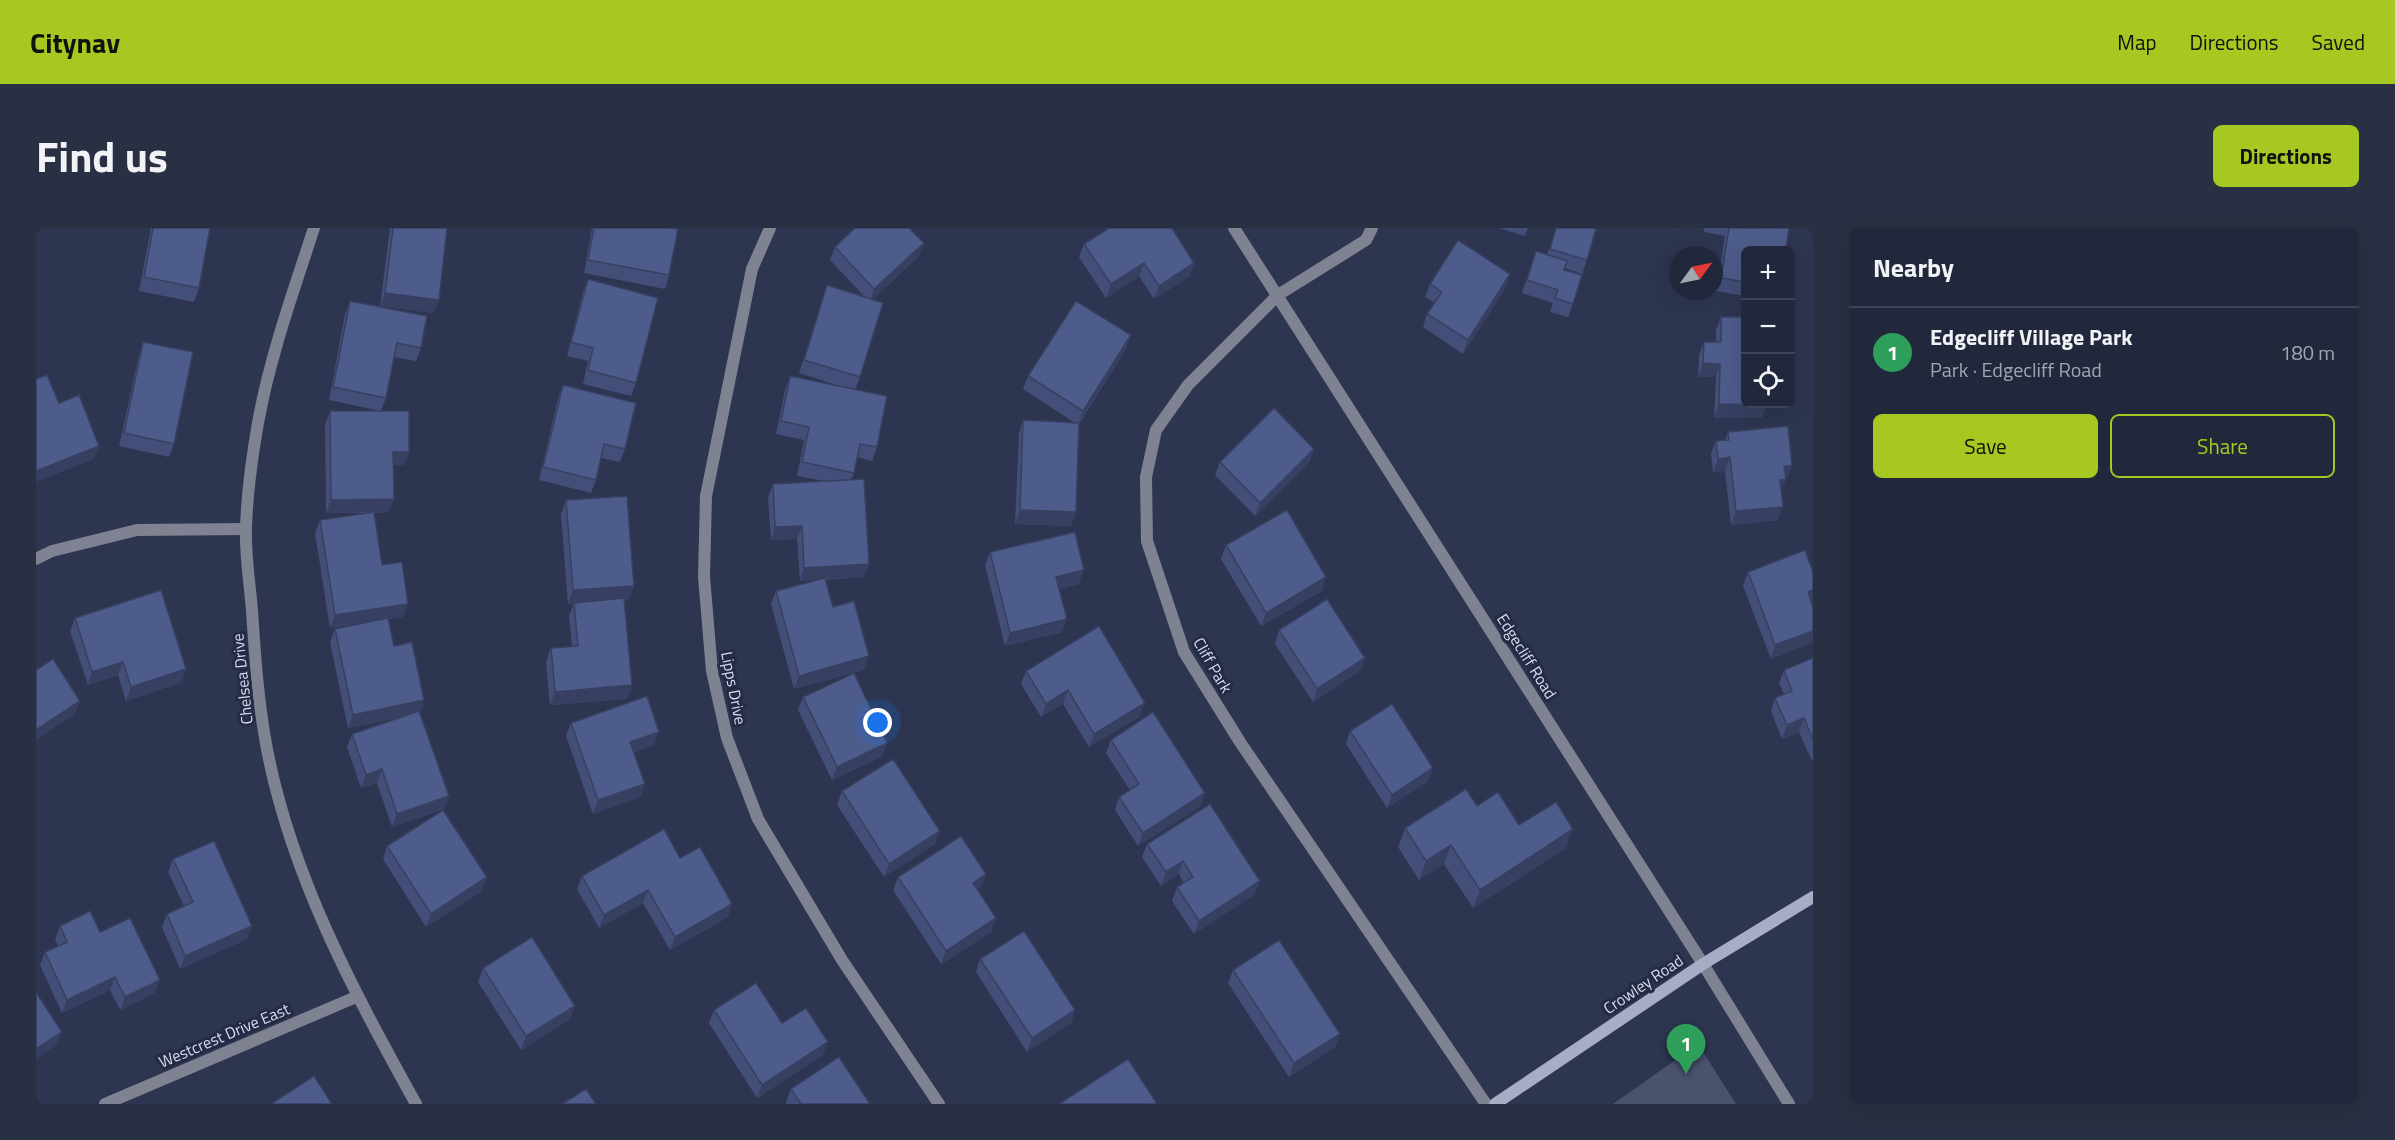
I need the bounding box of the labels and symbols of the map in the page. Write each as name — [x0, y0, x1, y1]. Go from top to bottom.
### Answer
north arrow — [1669, 246, 1723, 300]
street label: Edgecliff Road — [1491, 609, 1563, 703]
street label: Chelsea Drive — [225, 632, 259, 726]
street label: Cliff Park — [1187, 633, 1239, 698]
street label: Lipps Drive — [715, 649, 753, 727]
your location — [863, 708, 892, 737]
street label: Crowley Road — [1598, 948, 1688, 1020]
street label: Westcrest Drive East — [155, 996, 294, 1073]
pin: 1 — [1666, 1024, 1706, 1074]

